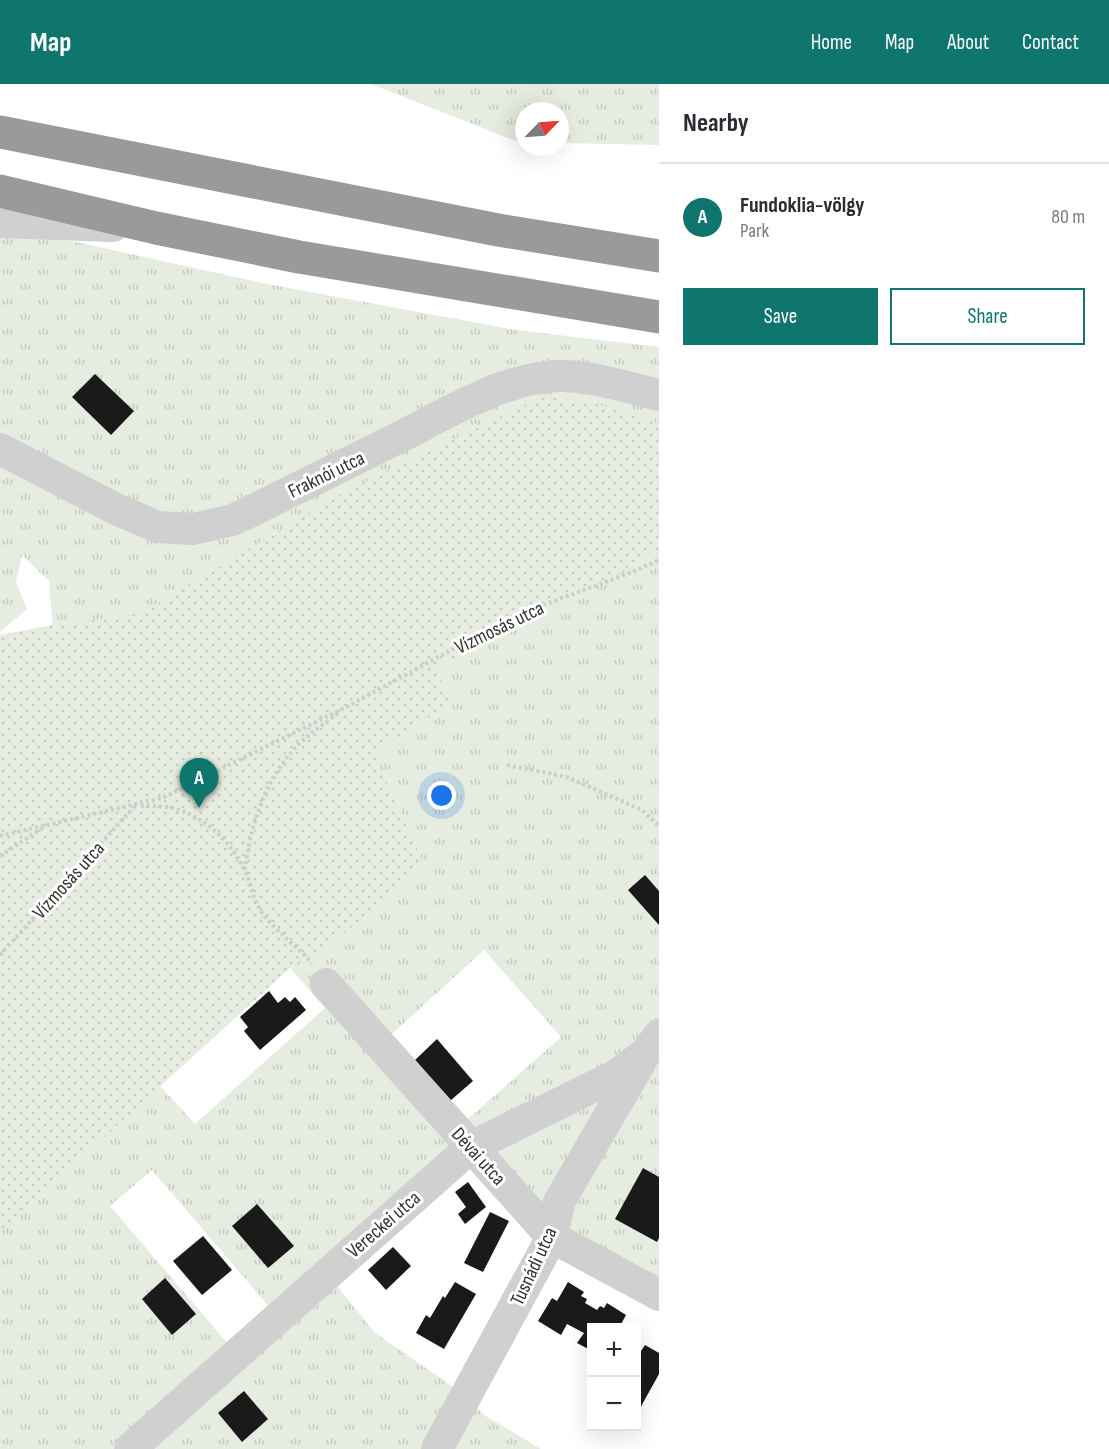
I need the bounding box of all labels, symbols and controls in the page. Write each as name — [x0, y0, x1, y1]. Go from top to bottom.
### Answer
text: Map — [30, 26, 71, 59]
text: Home — [811, 30, 852, 55]
text: Map — [885, 30, 914, 55]
text: About — [947, 30, 989, 55]
text: Contact — [1022, 30, 1079, 55]
north arrow — [515, 102, 569, 156]
text: Nearby — [683, 108, 749, 139]
text: Fundoklia-völgy — [740, 192, 864, 219]
text: A — [698, 205, 707, 229]
text: 80 m — [1051, 205, 1085, 229]
text: Park — [740, 219, 769, 243]
button: Save — [683, 288, 878, 345]
button: Share — [890, 288, 1085, 345]
street label: Fraknói utca — [284, 446, 368, 504]
street label: Vízmosás utca — [451, 596, 548, 660]
pin: A — [180, 758, 218, 808]
your location — [427, 781, 456, 810]
street label: Vízmosás utca — [28, 837, 110, 924]
street label: Dévai utca — [446, 1123, 510, 1191]
street label: Vereckei utca — [342, 1186, 425, 1263]
street label: Tusnádi utca — [505, 1224, 562, 1309]
map controls — [587, 1323, 641, 1431]
button: + — [587, 1323, 641, 1377]
button: − — [587, 1377, 641, 1431]

